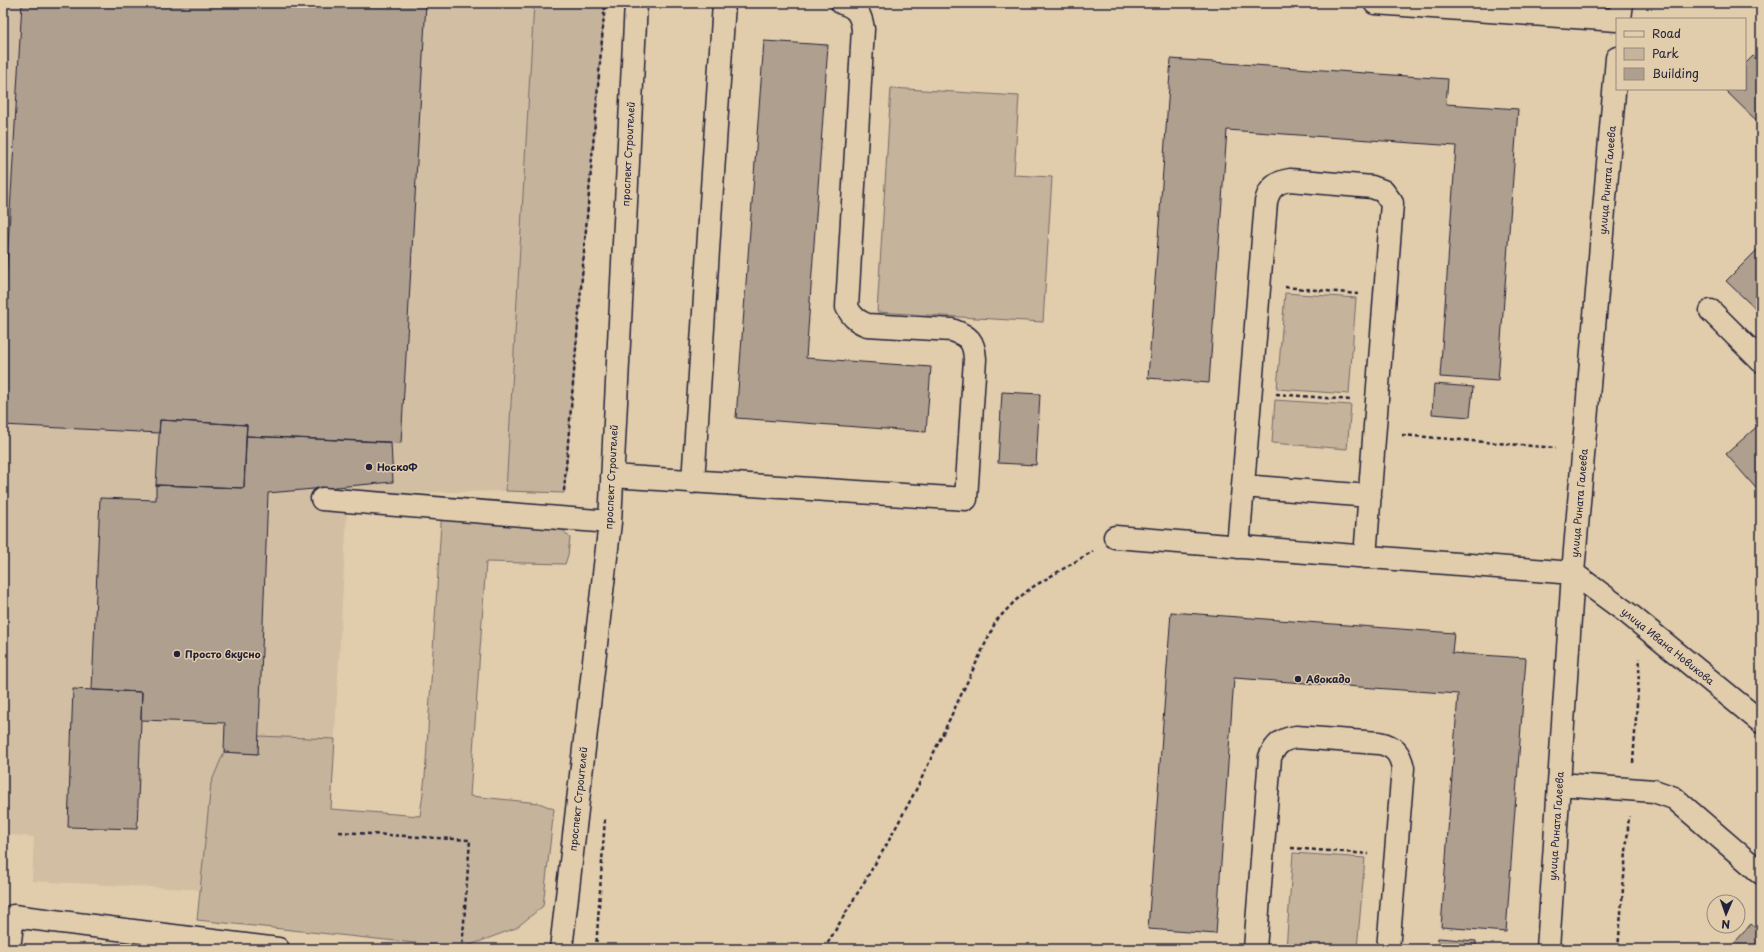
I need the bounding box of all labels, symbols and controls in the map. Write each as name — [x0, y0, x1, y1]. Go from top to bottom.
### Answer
legend — [1616, 18, 1746, 90]
text: Road — [1652, 24, 1681, 42]
text: Park — [1652, 44, 1679, 62]
text: Building — [1652, 64, 1699, 82]
street label: проспект Строителей — [617, 101, 638, 207]
street label: улица Рината Галеева — [1594, 124, 1619, 235]
street label: проспект Строителей — [600, 424, 621, 530]
street label: улица Рината Галеева — [1566, 447, 1591, 558]
place label: НоскоФ — [377, 459, 418, 474]
marker: НоскоФ — [364, 462, 374, 472]
street label: улица Ивана Новикова — [1619, 603, 1719, 688]
place label: Просто вкусно — [185, 646, 261, 661]
marker: Просто вкусно — [172, 649, 182, 659]
place label: Авокадо — [1305, 671, 1351, 686]
marker: Авокадо — [1293, 674, 1303, 684]
street label: проспект Строителей — [565, 746, 590, 852]
street label: улица Рината Галеева — [1544, 770, 1567, 881]
north arrow — [1706, 894, 1746, 934]
text: N — [1721, 916, 1730, 933]

